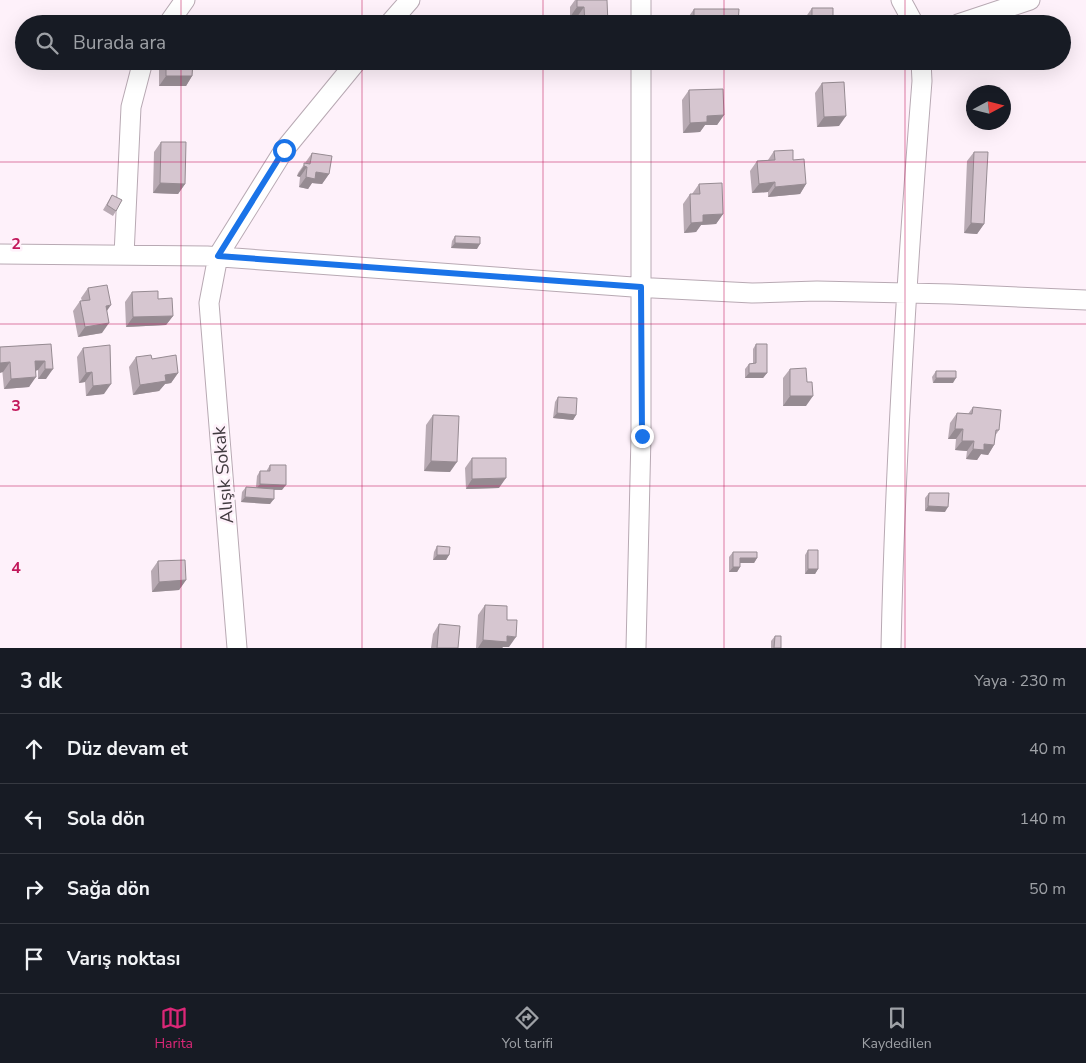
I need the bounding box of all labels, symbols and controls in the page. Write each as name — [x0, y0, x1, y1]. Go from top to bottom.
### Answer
search box — [15, 15, 1071, 70]
icon: search — [33, 29, 61, 57]
text: Burada ara — [73, 30, 166, 56]
north arrow — [966, 85, 1011, 130]
route start — [273, 139, 296, 162]
text: 2 — [11, 233, 21, 255]
text: 3 — [11, 395, 21, 417]
street label: Alışık Sokak — [207, 424, 239, 525]
route end — [631, 425, 654, 448]
text: 4 — [11, 557, 21, 579]
text: 3 dk — [20, 667, 62, 695]
text: Yaya · 230 m — [974, 670, 1066, 692]
icon: ahead — [20, 735, 48, 763]
text: Düz devam et — [67, 736, 188, 762]
text: 40 m — [1029, 738, 1066, 760]
icon: left — [20, 805, 48, 833]
text: Sola dön — [67, 806, 145, 832]
text: 140 m — [1019, 808, 1066, 830]
icon: right — [20, 875, 48, 903]
text: Sağa dön — [67, 876, 150, 902]
text: 50 m — [1029, 878, 1066, 900]
icon: arrive — [20, 945, 48, 973]
text: Varış noktası — [67, 946, 180, 972]
tab: Harita — [154, 1004, 193, 1053]
tab: Yol tarifi — [502, 1004, 553, 1053]
tab: Kaydedilen — [862, 1004, 932, 1053]

